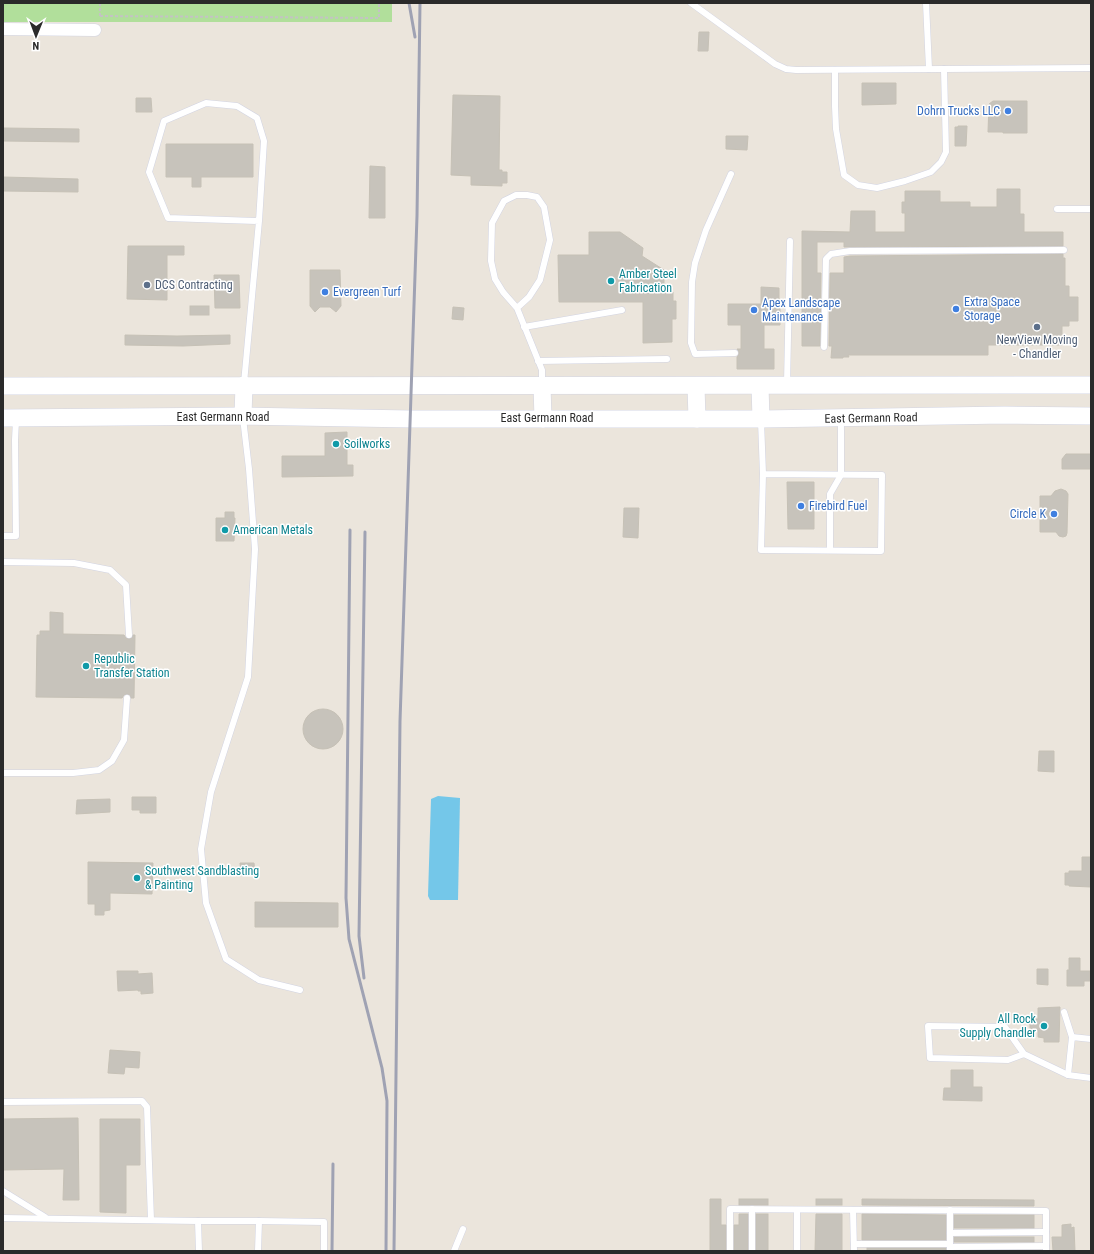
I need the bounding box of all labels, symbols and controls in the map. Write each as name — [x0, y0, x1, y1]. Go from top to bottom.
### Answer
north arrow — [16, 16, 56, 56]
text: N — [32, 39, 39, 52]
place label: Dohrn Trucks LLC — [917, 104, 1000, 118]
marker: Dohrn Trucks LLC — [1003, 106, 1013, 116]
place label: Amber Steel Fabrication — [619, 267, 677, 295]
marker: Amber Steel Fabrication — [606, 276, 616, 286]
place label: DCS Contracting — [155, 278, 233, 292]
marker: DCS Contracting — [142, 280, 152, 290]
place label: Evergreen Turf — [333, 285, 401, 299]
marker: Evergreen Turf — [320, 287, 330, 297]
place label: Extra Space Storage — [964, 295, 1020, 323]
place label: Apex Landscape Maintenance — [762, 296, 840, 324]
marker: Extra Space Storage — [951, 304, 961, 314]
marker: Apex Landscape Maintenance — [749, 305, 759, 315]
marker: NewView Moving - Chandler — [1032, 322, 1042, 332]
place label: NewView Moving - Chandler — [996, 333, 1078, 361]
street label: East Germann Road — [176, 410, 270, 424]
street label: East Germann Road — [824, 410, 918, 426]
street label: East Germann Road — [500, 411, 594, 425]
place label: Soilworks — [344, 437, 390, 451]
marker: Soilworks — [331, 439, 341, 449]
place label: Firebird Fuel — [809, 499, 867, 513]
marker: Firebird Fuel — [796, 501, 806, 511]
place label: Circle K — [1010, 507, 1046, 521]
marker: Circle K — [1049, 509, 1059, 519]
place label: American Metals — [233, 523, 313, 537]
marker: American Metals — [220, 525, 230, 535]
place label: Republic Transfer Station — [94, 652, 170, 680]
marker: Republic Transfer Station — [81, 661, 91, 671]
place label: Southwest Sandblasting & Painting — [145, 864, 259, 892]
marker: Southwest Sandblasting & Painting — [132, 873, 142, 883]
place label: All Rock Supply Chandler — [959, 1012, 1037, 1040]
marker: All Rock Supply Chandler — [1039, 1021, 1049, 1031]

